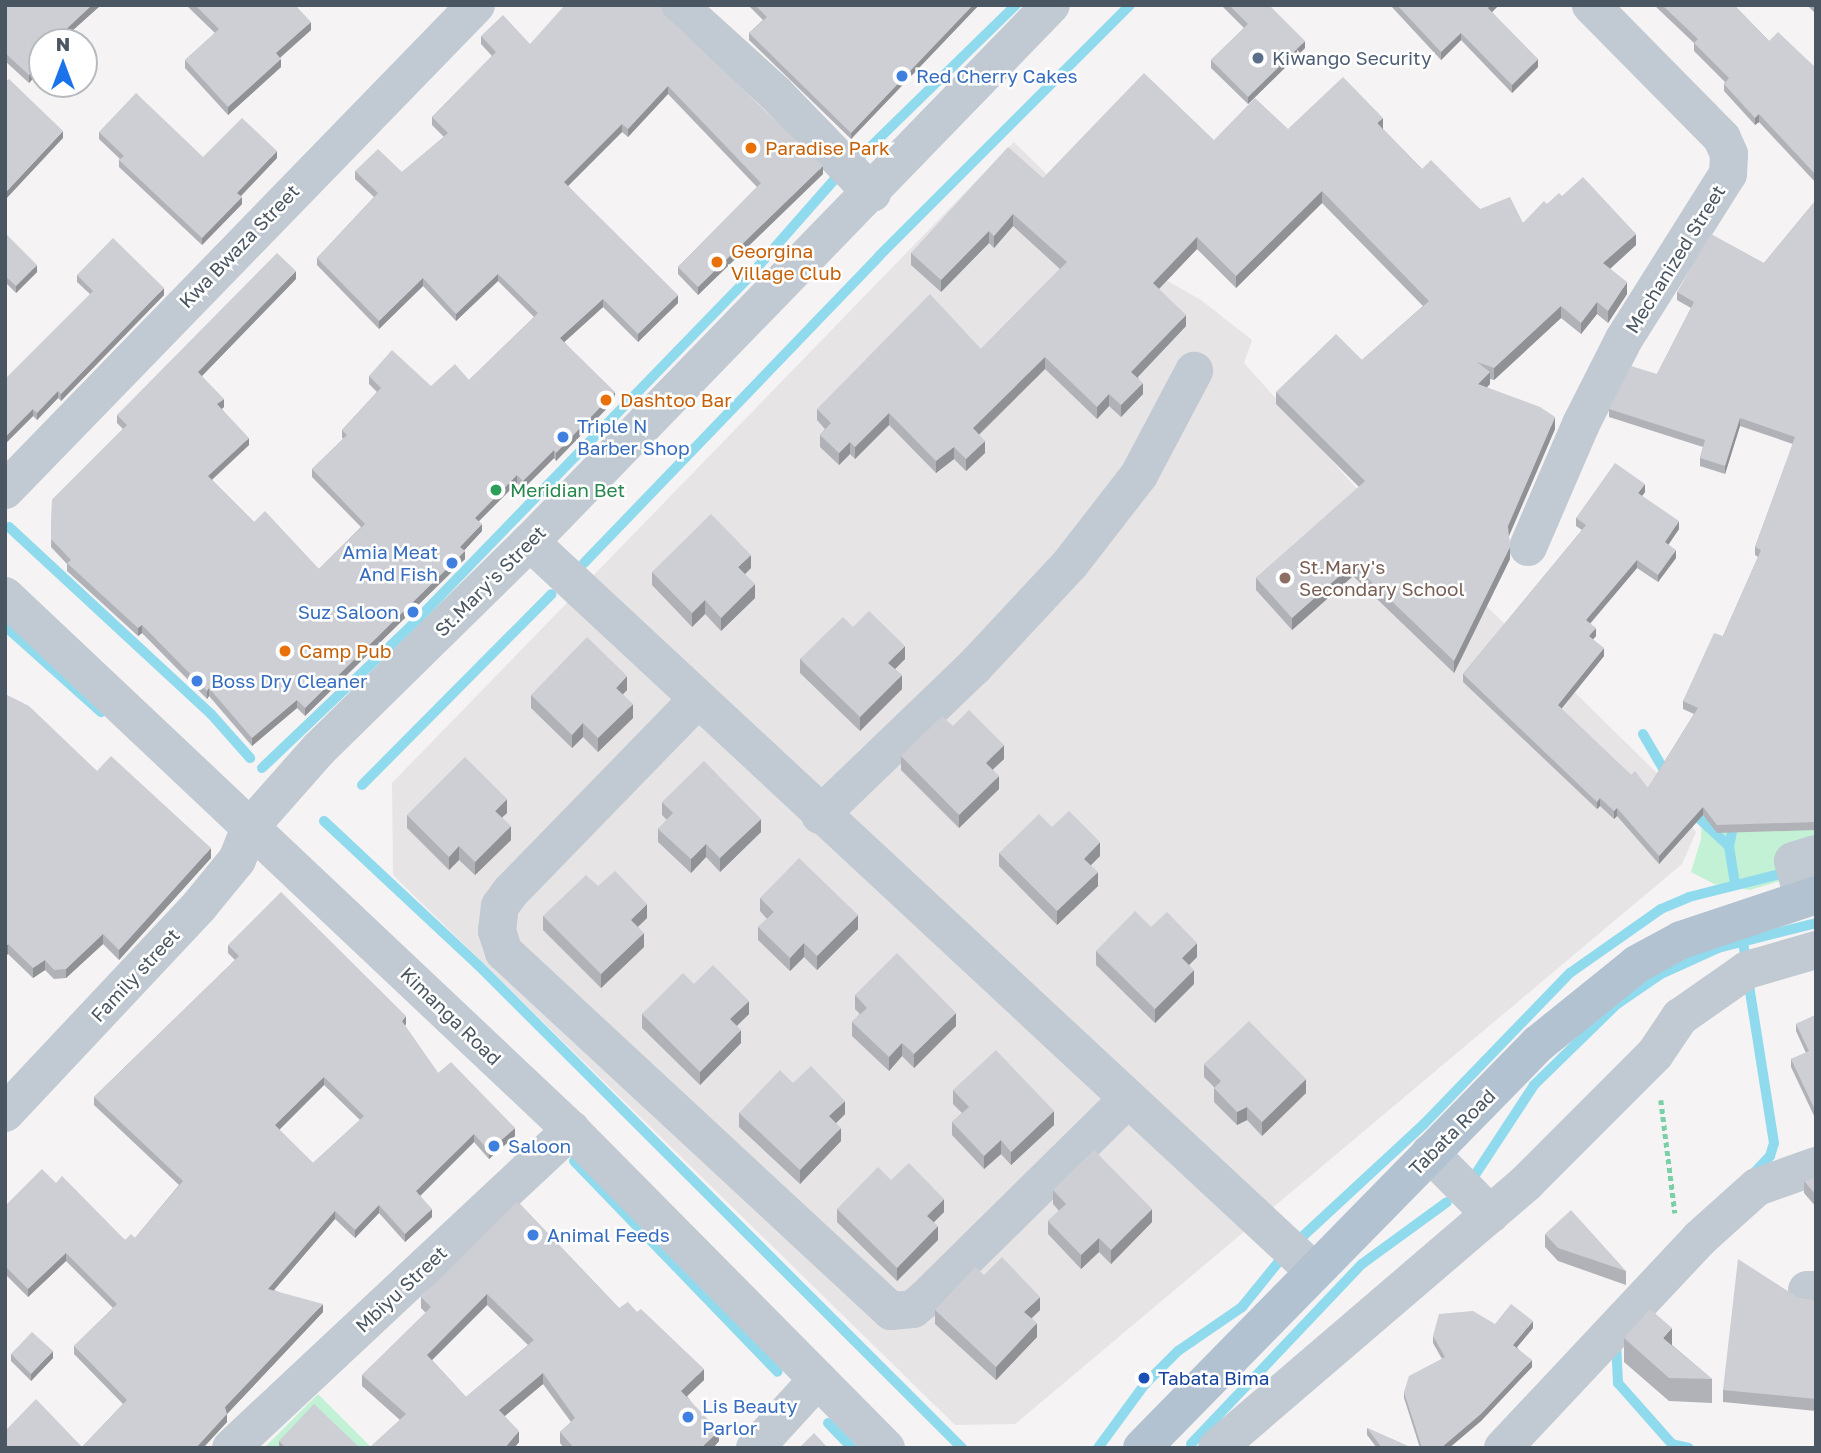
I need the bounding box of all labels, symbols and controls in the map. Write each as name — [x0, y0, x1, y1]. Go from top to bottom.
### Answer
north arrow — [28, 28, 98, 98]
text: N — [56, 32, 70, 55]
place label: Kiwango Security — [1272, 47, 1432, 69]
marker: Kiwango Security — [1250, 50, 1266, 66]
place label: Red Cherry Cakes — [916, 65, 1078, 87]
marker: Red Cherry Cakes — [894, 68, 910, 84]
place label: Paradise Park — [765, 137, 890, 159]
marker: Paradise Park — [743, 140, 759, 156]
street label: Kwa Bwaza Street — [174, 180, 304, 312]
street label: Mechanized Street — [1620, 181, 1730, 337]
place label: Georgina Village Club — [731, 240, 841, 284]
marker: Georgina Village Club — [709, 254, 725, 270]
place label: Dashtoo Bar — [620, 389, 732, 411]
marker: Dashtoo Bar — [598, 392, 614, 408]
place label: Triple N Barber Shop — [577, 415, 690, 459]
marker: Triple N Barber Shop — [555, 429, 571, 445]
place label: Meridian Bet — [510, 479, 625, 501]
marker: Meridian Bet — [488, 482, 504, 498]
street label: St.Mary's Street — [430, 521, 550, 641]
place label: Amia Meat And Fish — [342, 541, 438, 585]
marker: Amia Meat And Fish — [444, 555, 460, 571]
place label: St.Mary's Secondary School — [1299, 556, 1464, 600]
marker: St.Mary's Secondary School — [1277, 570, 1293, 586]
place label: Suz Saloon — [298, 601, 399, 623]
marker: Suz Saloon — [405, 604, 421, 620]
place label: Camp Pub — [299, 640, 392, 662]
marker: Camp Pub — [277, 643, 293, 659]
place label: Boss Dry Cleaner — [211, 670, 367, 692]
marker: Boss Dry Cleaner — [189, 673, 205, 689]
street label: Family street — [86, 924, 184, 1026]
street label: Kimanga Road — [396, 962, 506, 1070]
street label: Tabata Road — [1404, 1084, 1500, 1180]
place label: Saloon — [508, 1135, 571, 1157]
marker: Saloon — [486, 1138, 502, 1154]
place label: Animal Feeds — [547, 1224, 670, 1246]
marker: Animal Feeds — [525, 1227, 541, 1243]
street label: Mbiyu Street — [351, 1241, 451, 1337]
place label: Tabata Bima — [1158, 1367, 1269, 1389]
marker: Tabata Bima — [1136, 1370, 1152, 1386]
place label: Lis Beauty Parlor — [702, 1395, 797, 1439]
marker: Lis Beauty Parlor — [680, 1409, 696, 1425]

